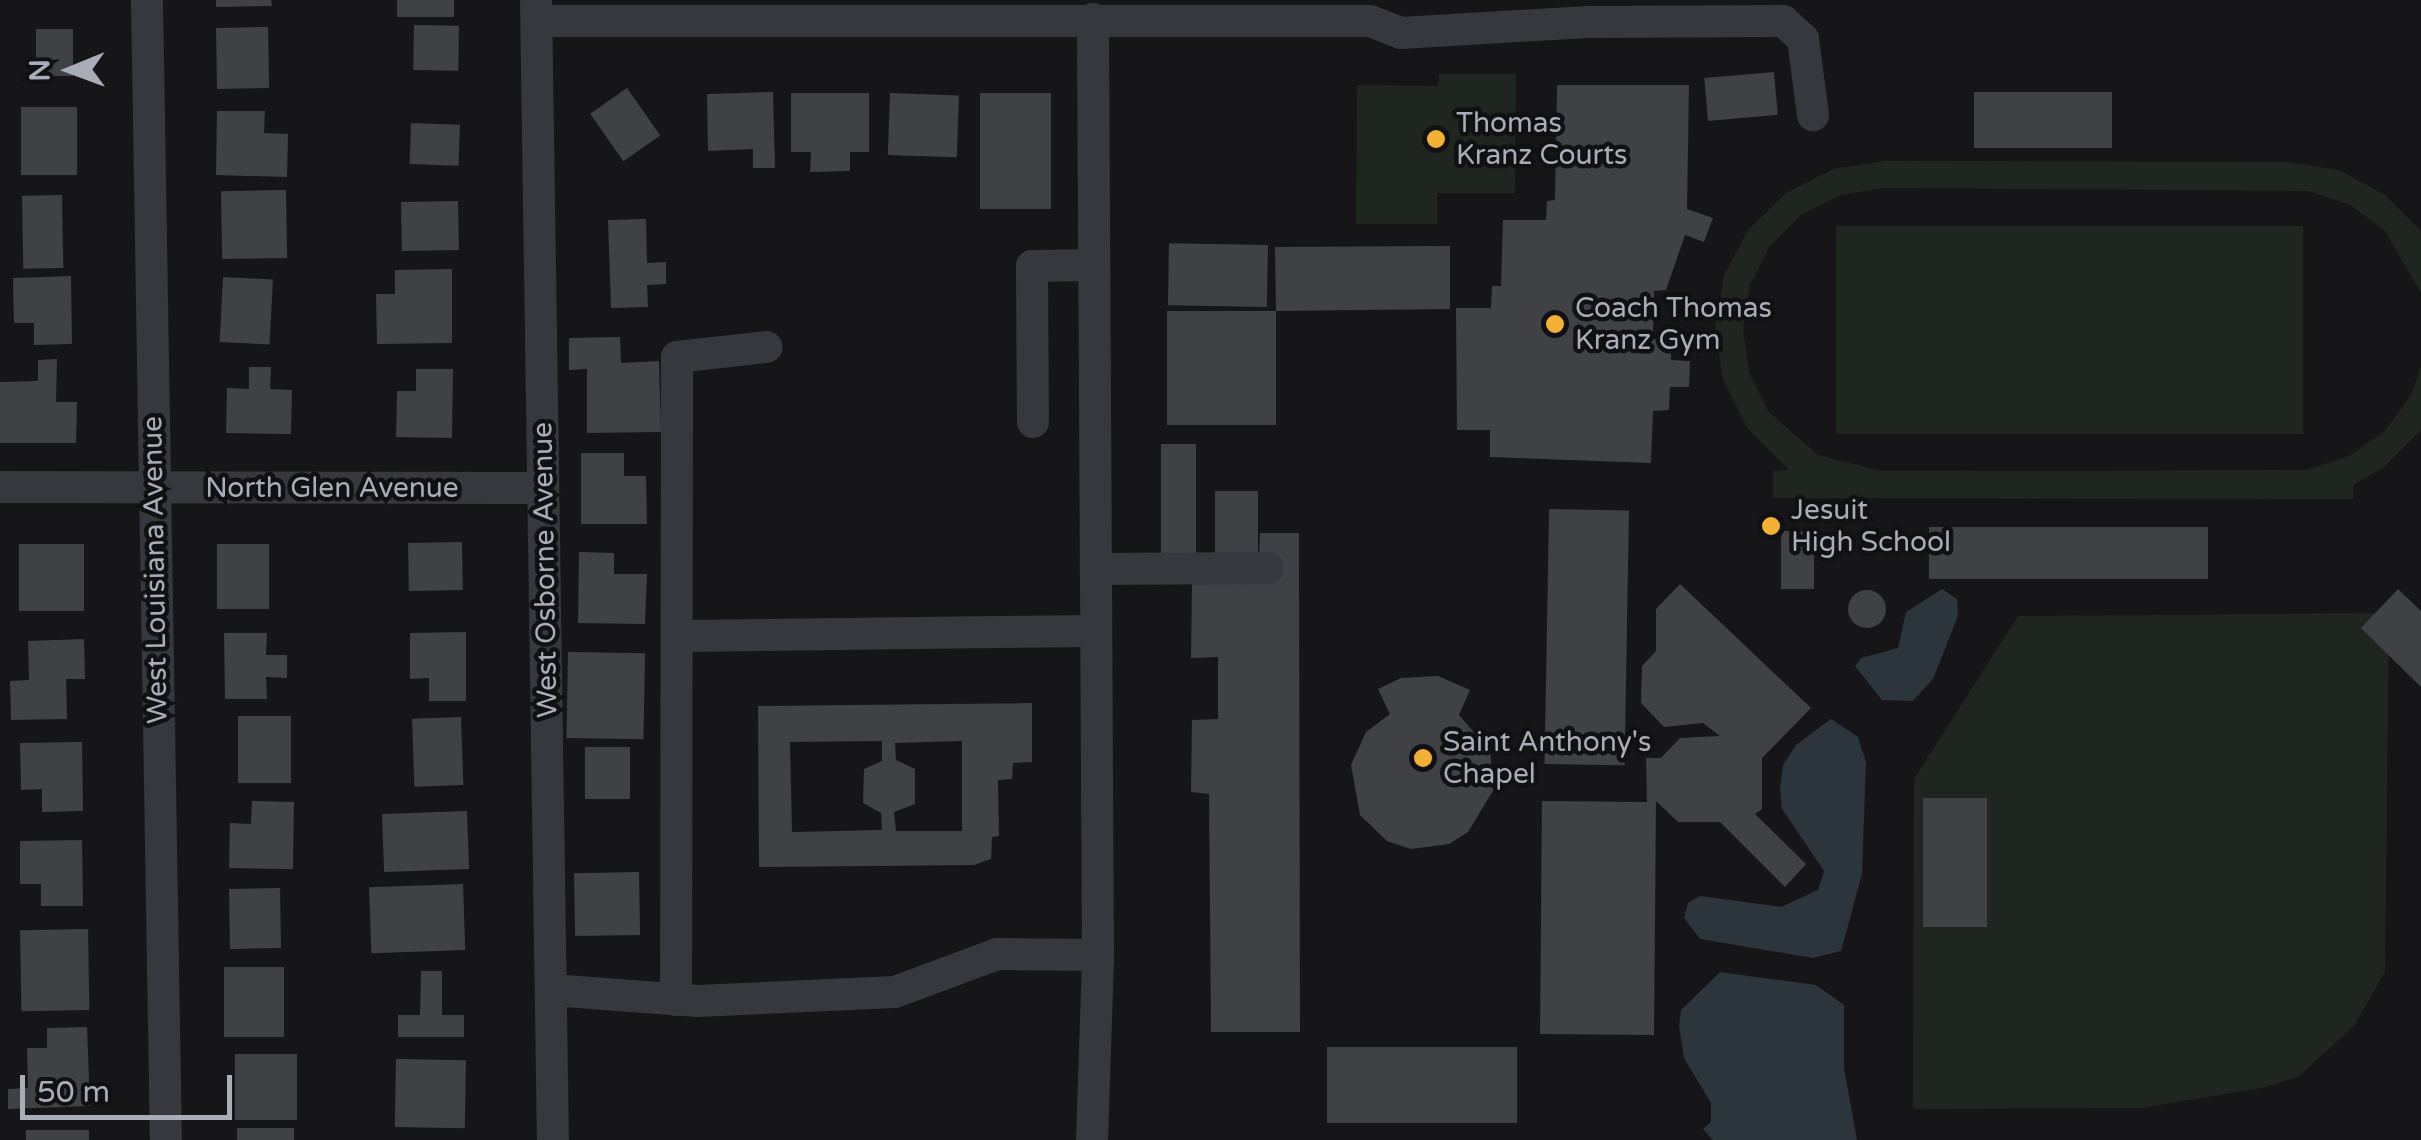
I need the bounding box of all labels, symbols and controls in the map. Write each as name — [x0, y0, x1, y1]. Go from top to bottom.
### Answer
north arrow — [20, 20, 120, 120]
text: N — [23, 59, 57, 82]
place label: Thomas Kranz Courts — [1456, 106, 1627, 172]
marker: Thomas Kranz Courts — [1425, 128, 1447, 150]
place label: Coach Thomas Kranz Gym — [1575, 291, 1772, 357]
marker: Coach Thomas Kranz Gym — [1544, 313, 1566, 335]
street label: West Louisiana Avenue — [136, 416, 174, 724]
street label: West Osborne Avenue — [526, 422, 564, 718]
street label: North Glen Avenue — [205, 471, 459, 505]
place label: Jesuit High School — [1791, 493, 1951, 559]
marker: Jesuit High School — [1760, 515, 1782, 537]
place label: Saint Anthony's Chapel — [1443, 725, 1651, 791]
marker: Saint Anthony's Chapel — [1412, 747, 1434, 769]
scale bar — [25, 1055, 238, 1117]
text: 50 m — [37, 1074, 110, 1111]

